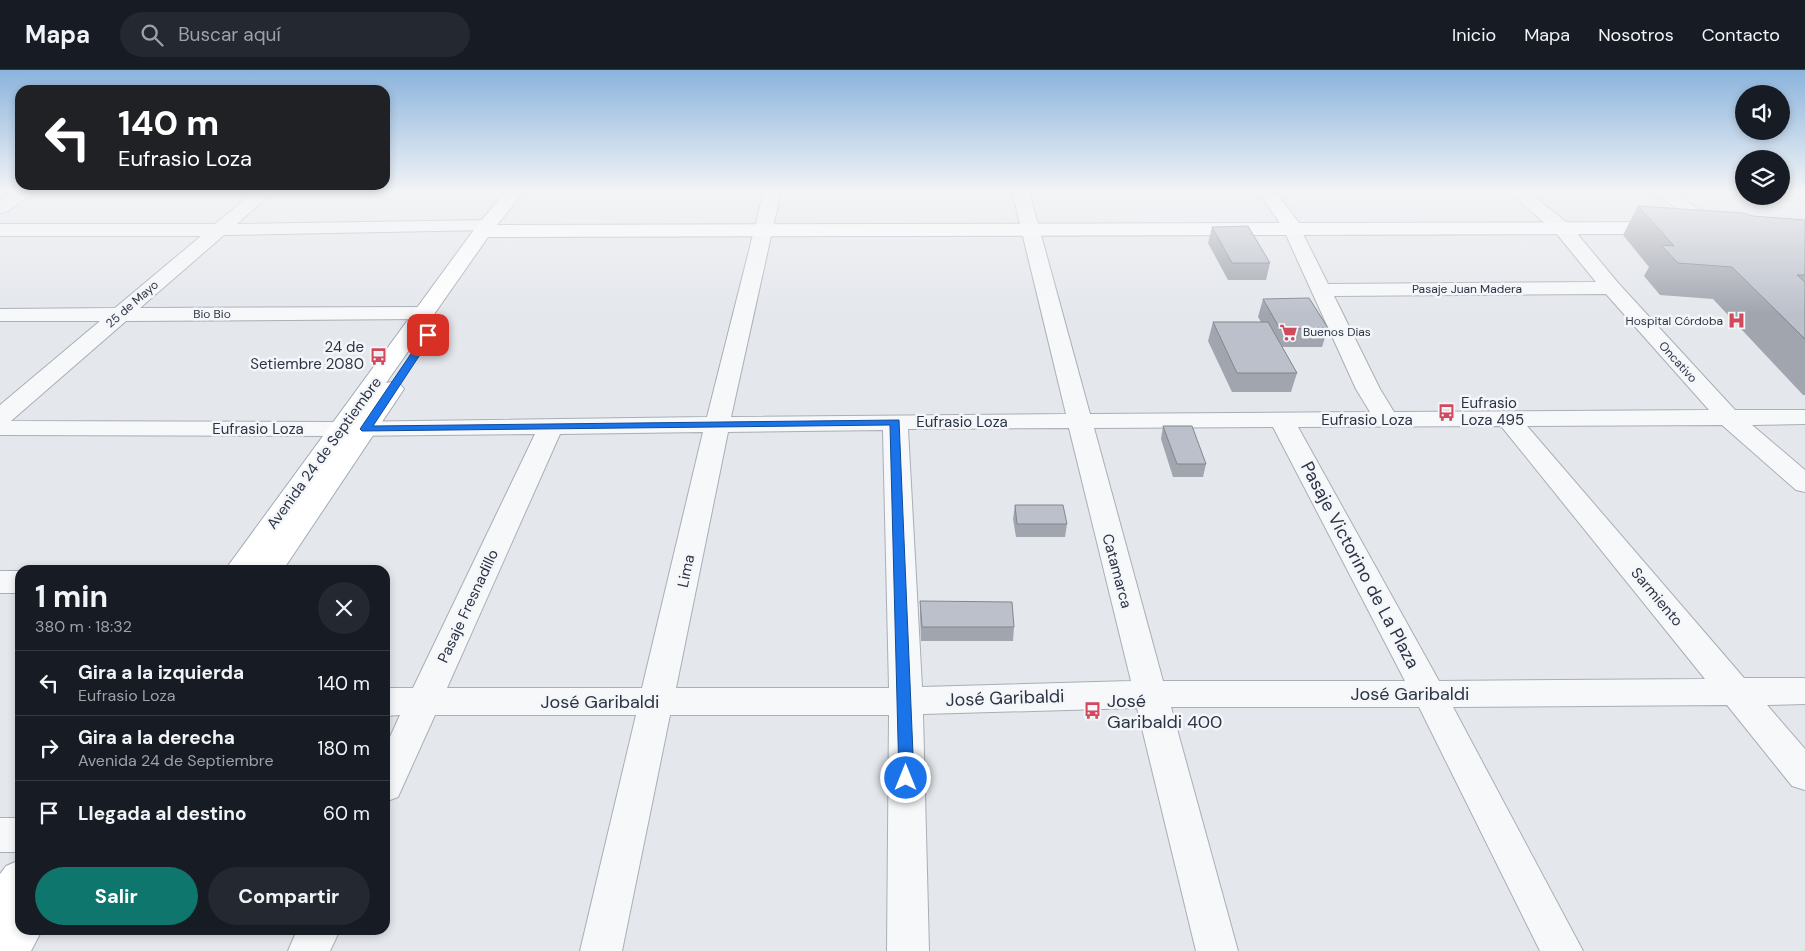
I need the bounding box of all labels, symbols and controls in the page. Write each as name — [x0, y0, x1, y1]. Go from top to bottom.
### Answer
search box — [120, 12, 470, 57]
text: Mapa — [25, 19, 90, 50]
icon: search — [138, 21, 166, 49]
text: Buscar aquí — [178, 22, 281, 47]
text: Inicio — [1452, 23, 1496, 47]
text: Mapa — [1524, 23, 1570, 47]
text: Nosotros — [1598, 23, 1674, 47]
text: Contacto — [1702, 23, 1780, 47]
map controls — [1735, 85, 1790, 205]
button: sound — [1735, 85, 1790, 140]
text: 140 m — [118, 100, 219, 146]
icon: left — [35, 105, 100, 170]
text: Eufrasio Loza — [118, 144, 252, 173]
button: layers — [1735, 150, 1790, 205]
street label: 25 de Mayo — [102, 277, 162, 331]
street label: Pasaje Juan Madera — [1412, 281, 1522, 297]
street label: Bio Bio — [193, 306, 231, 322]
hospital icon: Hospital Córdoba — [1727, 311, 1747, 331]
place label: Hospital Córdoba — [1626, 313, 1723, 329]
pin — [407, 314, 449, 356]
icon: arrive — [414, 321, 442, 349]
supermarket icon: Buenos Dias — [1279, 322, 1299, 342]
place label: Buenos Dias — [1303, 324, 1371, 340]
place label: 24 de Setiembre 2080 — [250, 337, 364, 374]
street label: Oncativo — [1655, 338, 1701, 386]
bus stop icon: 24 de Setiembre 2080 — [368, 346, 388, 366]
street label: Avenida 24 de Septiembre — [262, 373, 386, 533]
place label: Eufrasio Loza 495 — [1461, 393, 1524, 430]
bus stop icon: Eufrasio Loza 495 — [1437, 402, 1457, 422]
street label: Eufrasio Loza — [1321, 410, 1413, 430]
street label: Eufrasio Loza — [916, 412, 1008, 432]
street label: Eufrasio Loza — [212, 419, 304, 439]
street label: Pasaje Victorino de La Plaza — [1295, 457, 1425, 673]
street label: Catamarca — [1097, 532, 1137, 610]
street label: Pasaje Fresnadillo — [433, 546, 503, 666]
street label: Lima — [673, 553, 699, 589]
street label: Sarmiento — [1626, 563, 1688, 631]
text: 1 min — [35, 577, 108, 616]
button: close — [318, 582, 370, 634]
text: 380 m · 18:32 — [35, 616, 132, 637]
text: Gira a la izquierda — [78, 660, 244, 685]
icon: left — [35, 669, 63, 697]
text: 140 m — [318, 671, 370, 696]
street label: José Garibaldi — [1351, 682, 1469, 706]
street label: José Garibaldi — [945, 684, 1065, 712]
text: Eufrasio Loza — [78, 685, 176, 706]
place label: José Garibaldi 400 — [1107, 689, 1222, 734]
street label: José Garibaldi — [541, 690, 659, 714]
bus stop icon: José Garibaldi 400 — [1083, 701, 1103, 721]
text: Gira a la derecha — [78, 725, 235, 750]
icon: right — [35, 734, 63, 762]
text: 180 m — [318, 736, 370, 761]
text: Avenida 24 de Septiembre — [78, 750, 273, 771]
position arrow — [879, 751, 931, 803]
icon: arrive — [35, 799, 63, 827]
text: Llegada al destino — [78, 801, 247, 826]
text: 60 m — [323, 801, 370, 826]
button: Salir — [35, 867, 198, 925]
button: Compartir — [208, 867, 370, 925]

